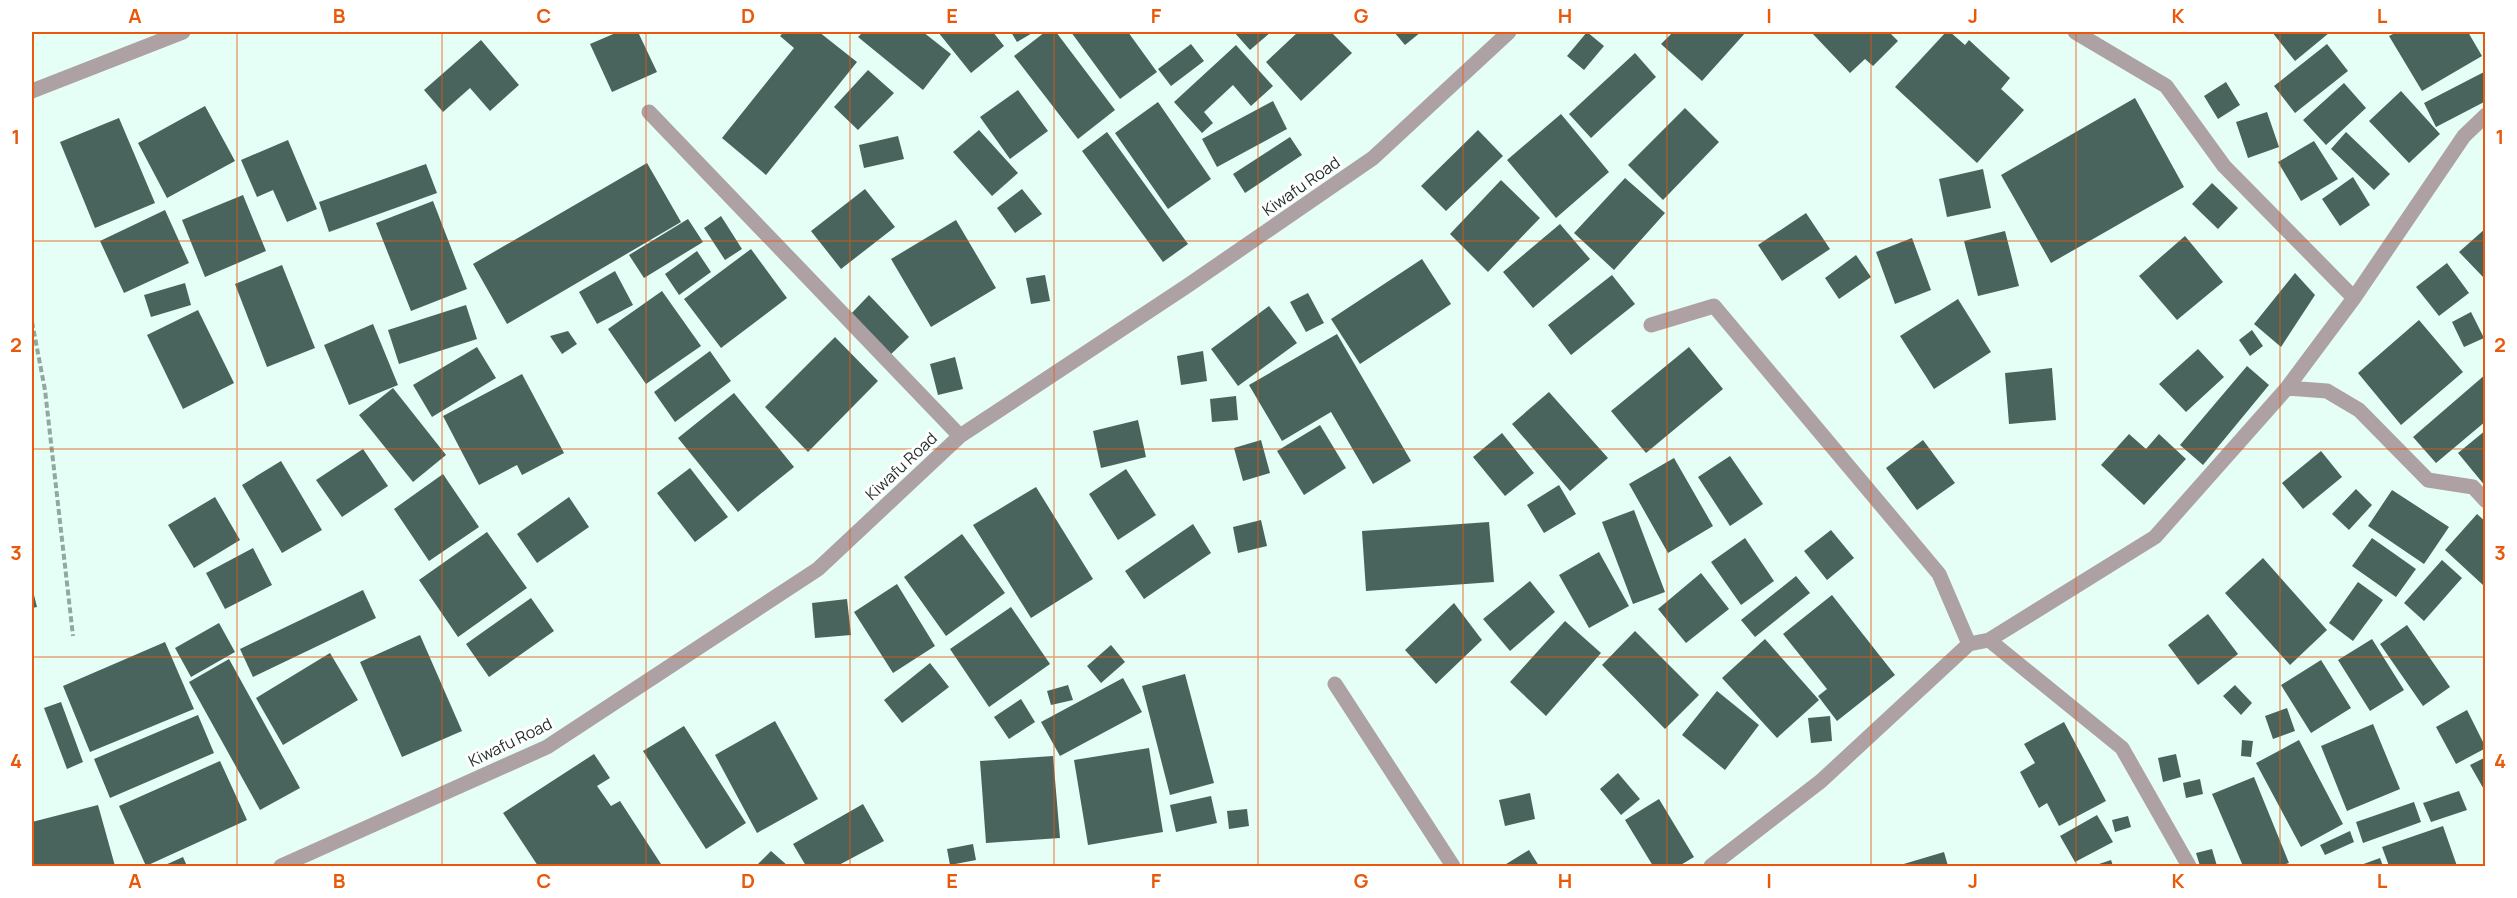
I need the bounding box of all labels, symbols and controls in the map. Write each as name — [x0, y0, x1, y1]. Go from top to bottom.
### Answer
text: A — [128, 2, 142, 29]
text: B — [333, 2, 346, 29]
text: C — [537, 2, 551, 29]
text: D — [741, 2, 755, 29]
text: E — [946, 2, 958, 29]
text: F — [1151, 2, 1162, 29]
text: G — [1354, 2, 1369, 29]
text: H — [1558, 2, 1572, 29]
text: I — [1766, 2, 1772, 29]
text: J — [1968, 2, 1978, 29]
text: K — [2172, 2, 2185, 29]
text: L — [2377, 2, 2388, 29]
text: 1 — [12, 123, 20, 150]
text: 1 — [2496, 123, 2504, 150]
street label: Kiwafu Road — [1258, 151, 1344, 221]
text: 2 — [10, 331, 22, 358]
text: 2 — [2494, 331, 2506, 358]
street label: Kiwafu Road — [861, 427, 941, 505]
text: 3 — [10, 539, 22, 566]
text: 3 — [2494, 539, 2506, 566]
street label: Kiwafu Road — [465, 712, 555, 772]
text: 4 — [10, 747, 22, 774]
text: 4 — [2494, 747, 2506, 774]
text: A — [128, 867, 142, 894]
text: B — [333, 867, 346, 894]
text: C — [537, 867, 551, 894]
text: D — [741, 867, 755, 894]
text: E — [946, 867, 958, 894]
text: F — [1151, 867, 1162, 894]
text: G — [1354, 867, 1369, 894]
text: H — [1558, 867, 1572, 894]
text: I — [1766, 867, 1772, 894]
text: J — [1968, 867, 1978, 894]
text: K — [2172, 867, 2185, 894]
text: L — [2377, 867, 2388, 894]

